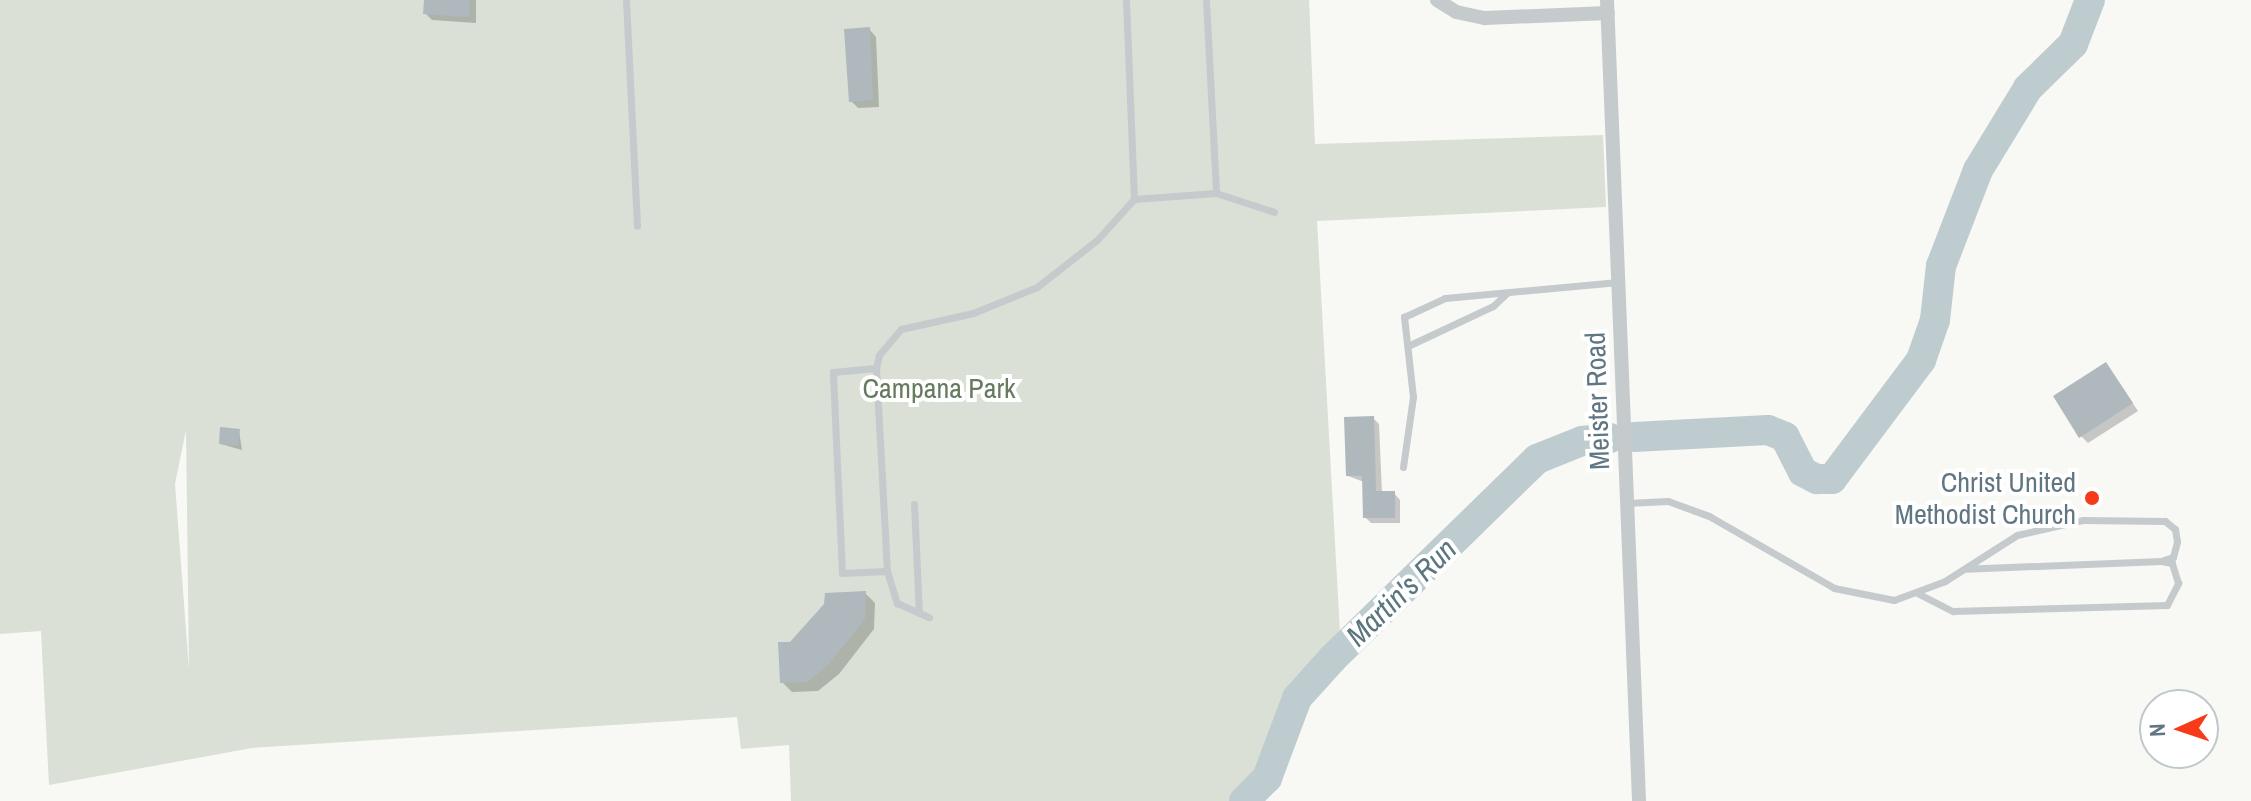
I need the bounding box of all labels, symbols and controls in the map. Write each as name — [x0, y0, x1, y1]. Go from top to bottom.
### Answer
street label: Meister Road — [1578, 332, 1616, 470]
park label: Campana Park — [862, 371, 1016, 405]
place label: Christ United Methodist Church — [1895, 465, 2076, 531]
marker: Christ United Methodist Church — [2083, 489, 2101, 507]
water label: Martin's Run — [1339, 531, 1463, 653]
north arrow — [2139, 689, 2219, 769]
text: N — [2142, 723, 2172, 737]

